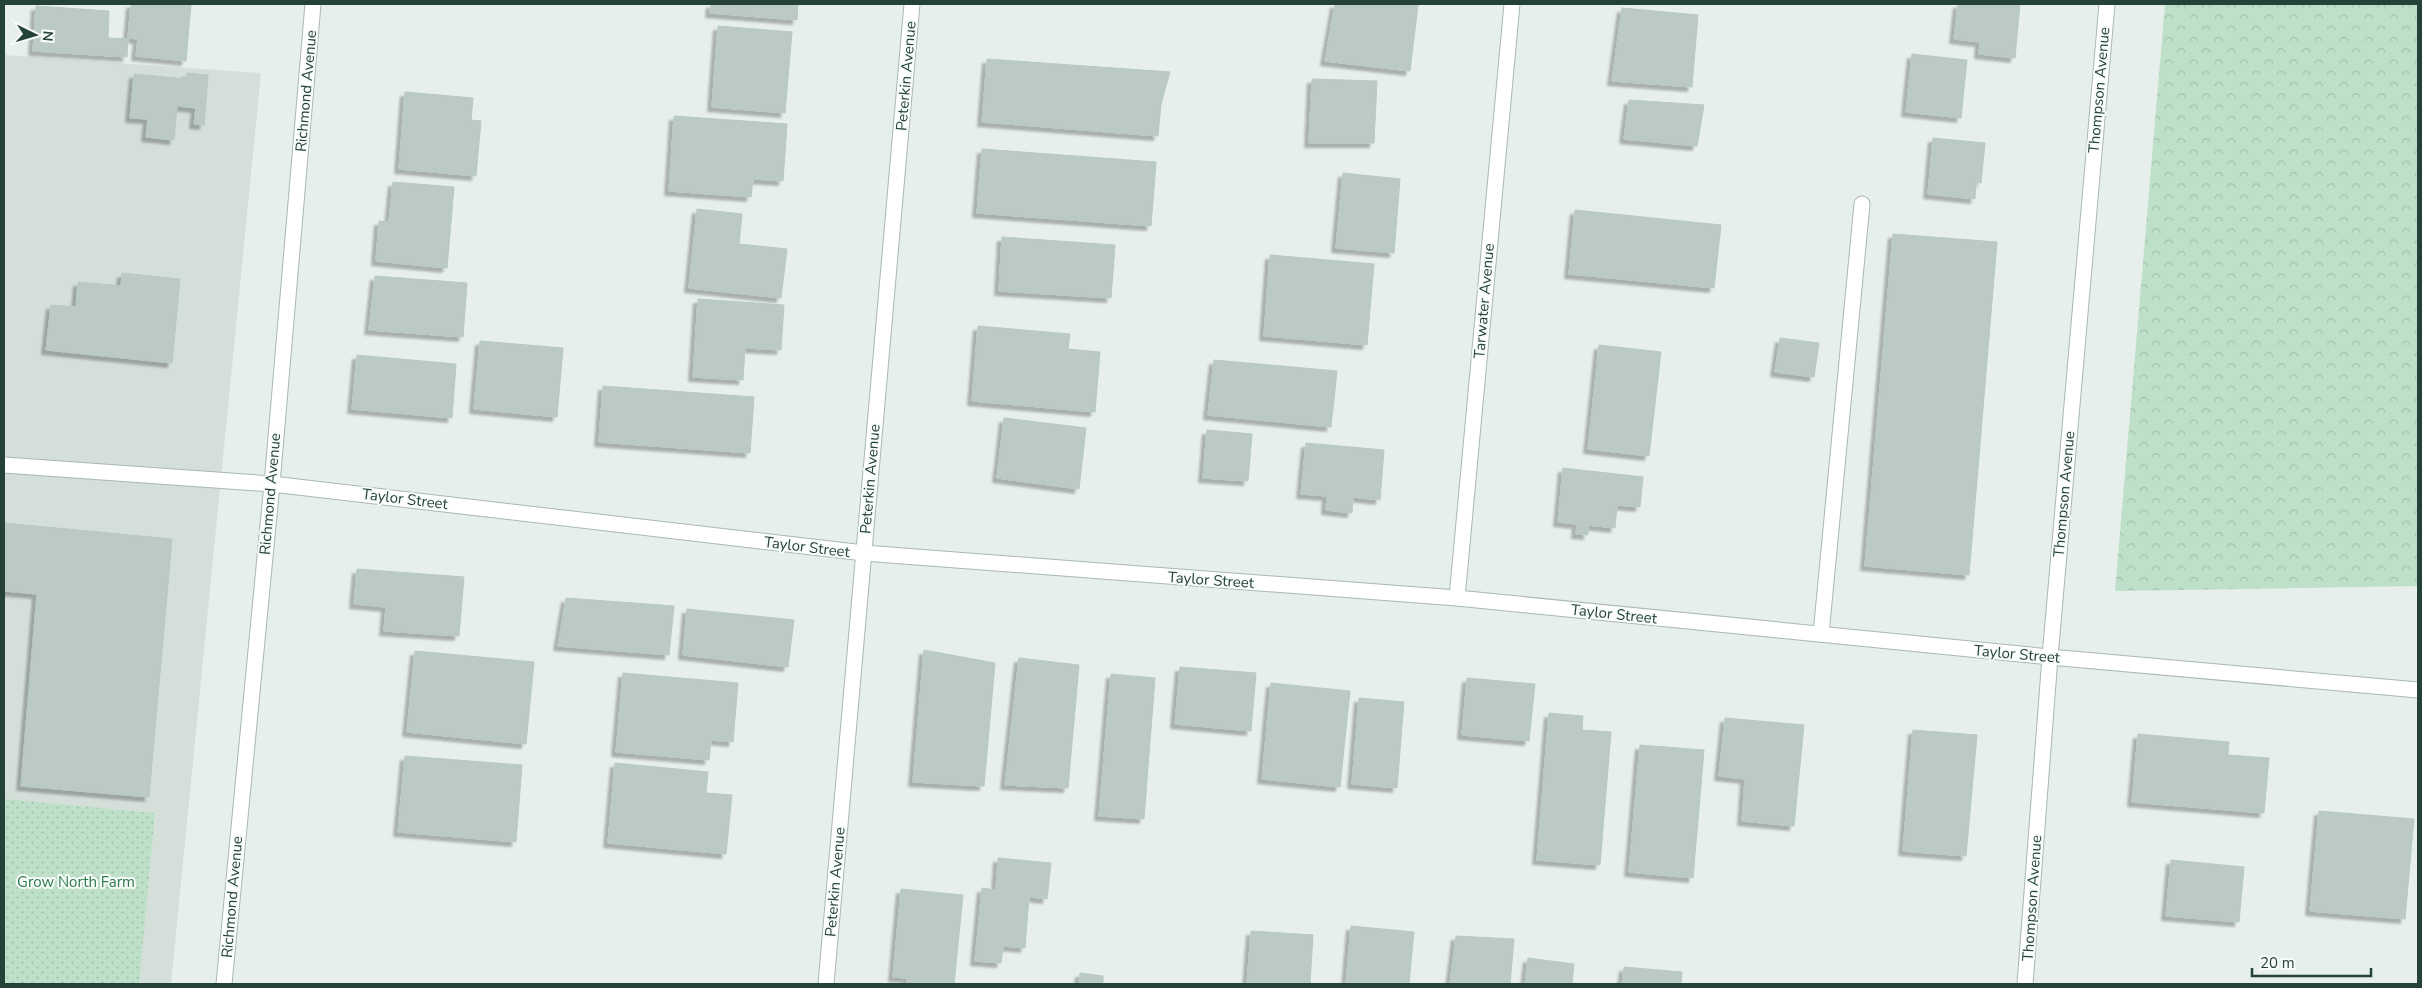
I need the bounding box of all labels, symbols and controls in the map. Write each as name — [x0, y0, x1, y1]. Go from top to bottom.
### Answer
north arrow — [10, 10, 60, 60]
street label: Peterkin Avenue — [891, 20, 921, 132]
street label: Thompson Avenue — [2084, 26, 2114, 154]
street label: Richmond Avenue — [291, 29, 321, 153]
text: N — [38, 30, 57, 42]
street label: Tarwater Avenue — [1469, 243, 1499, 359]
street label: Peterkin Avenue — [855, 423, 885, 535]
street label: Thompson Avenue — [2049, 430, 2079, 558]
street label: Richmond Avenue — [255, 432, 285, 556]
street label: Taylor Street — [361, 484, 450, 514]
street label: Taylor Street — [763, 532, 852, 562]
street label: Taylor Street — [1167, 567, 1256, 593]
street label: Taylor Street — [1570, 600, 1659, 629]
street label: Taylor Street — [1973, 640, 2062, 668]
street label: Peterkin Avenue — [820, 826, 850, 938]
street label: Thompson Avenue — [2018, 834, 2046, 962]
street label: Richmond Avenue — [217, 835, 247, 959]
park label: Grow North Farm — [17, 872, 135, 892]
scale bar — [2252, 946, 2371, 978]
text: 20 m — [2260, 953, 2295, 973]

